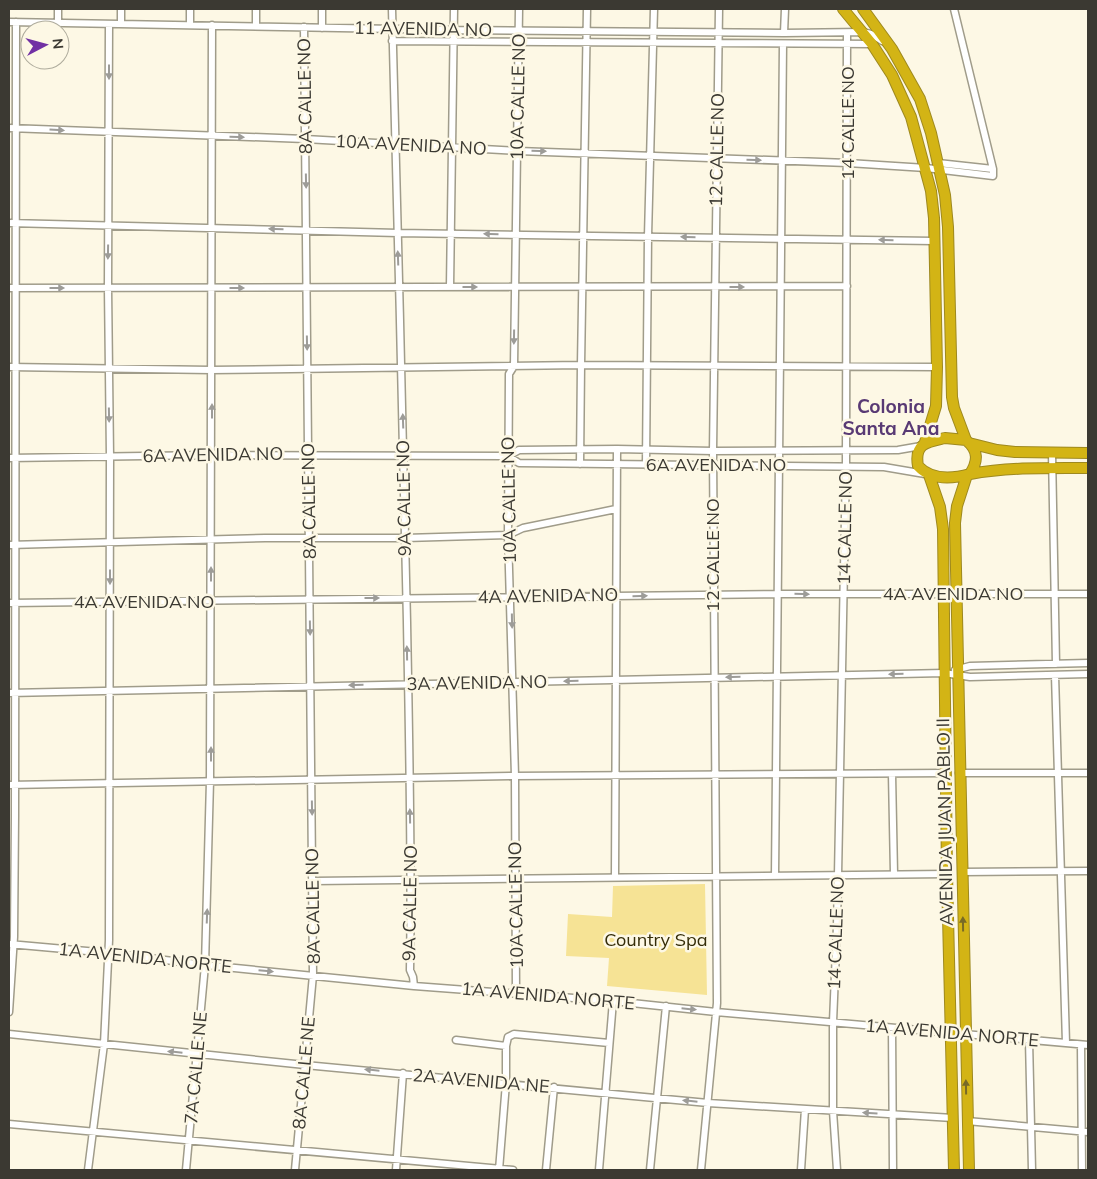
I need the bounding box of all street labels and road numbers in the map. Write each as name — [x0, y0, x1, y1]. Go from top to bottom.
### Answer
street label: 11 AVENIDA NO — [354, 16, 492, 41]
street label: 10A CALLE NO — [505, 33, 530, 161]
street label: 8A CALLE NO — [292, 38, 317, 154]
street label: 14 CALLE NO — [836, 66, 859, 180]
street label: 12 CALLE NO — [704, 93, 729, 207]
street label: 10A AVENIDA NO — [335, 129, 487, 160]
street label: 10A CALLE NO — [496, 436, 521, 564]
street label: 9A CALLE NO — [391, 440, 416, 556]
street label: 6A AVENIDA NO — [142, 442, 284, 467]
street label: 8A CALLE NO — [296, 443, 321, 559]
street label: 6A AVENIDA NO — [646, 453, 786, 476]
street label: 14 CALLE NO — [832, 471, 857, 585]
street label: 12 CALLE NO — [701, 498, 724, 612]
street label: 4A AVENIDA NO — [883, 582, 1023, 605]
street label: 4A AVENIDA NO — [477, 583, 619, 608]
street label: 4A AVENIDA NO — [74, 590, 214, 613]
street label: 3A AVENIDA NO — [406, 670, 548, 695]
street label: AVENIDA JUAN PABLO II — [931, 718, 958, 926]
street label: 10A CALLE NO — [503, 841, 528, 969]
street label: 9A CALLE NO — [397, 845, 422, 961]
street label: 8A CALLE NO — [300, 848, 325, 964]
street label: 14 CALLE NO — [822, 876, 849, 990]
street label: 1A AVENIDA NORTE — [57, 937, 233, 978]
street label: 1A AVENIDA NORTE — [460, 976, 636, 1015]
street label: 7A CALLE NE — [179, 1011, 212, 1125]
street label: 1A AVENIDA NORTE — [864, 1013, 1040, 1052]
street label: 8A CALLE NE — [287, 1016, 320, 1130]
street label: 2A AVENIDA NE — [412, 1063, 550, 1098]

